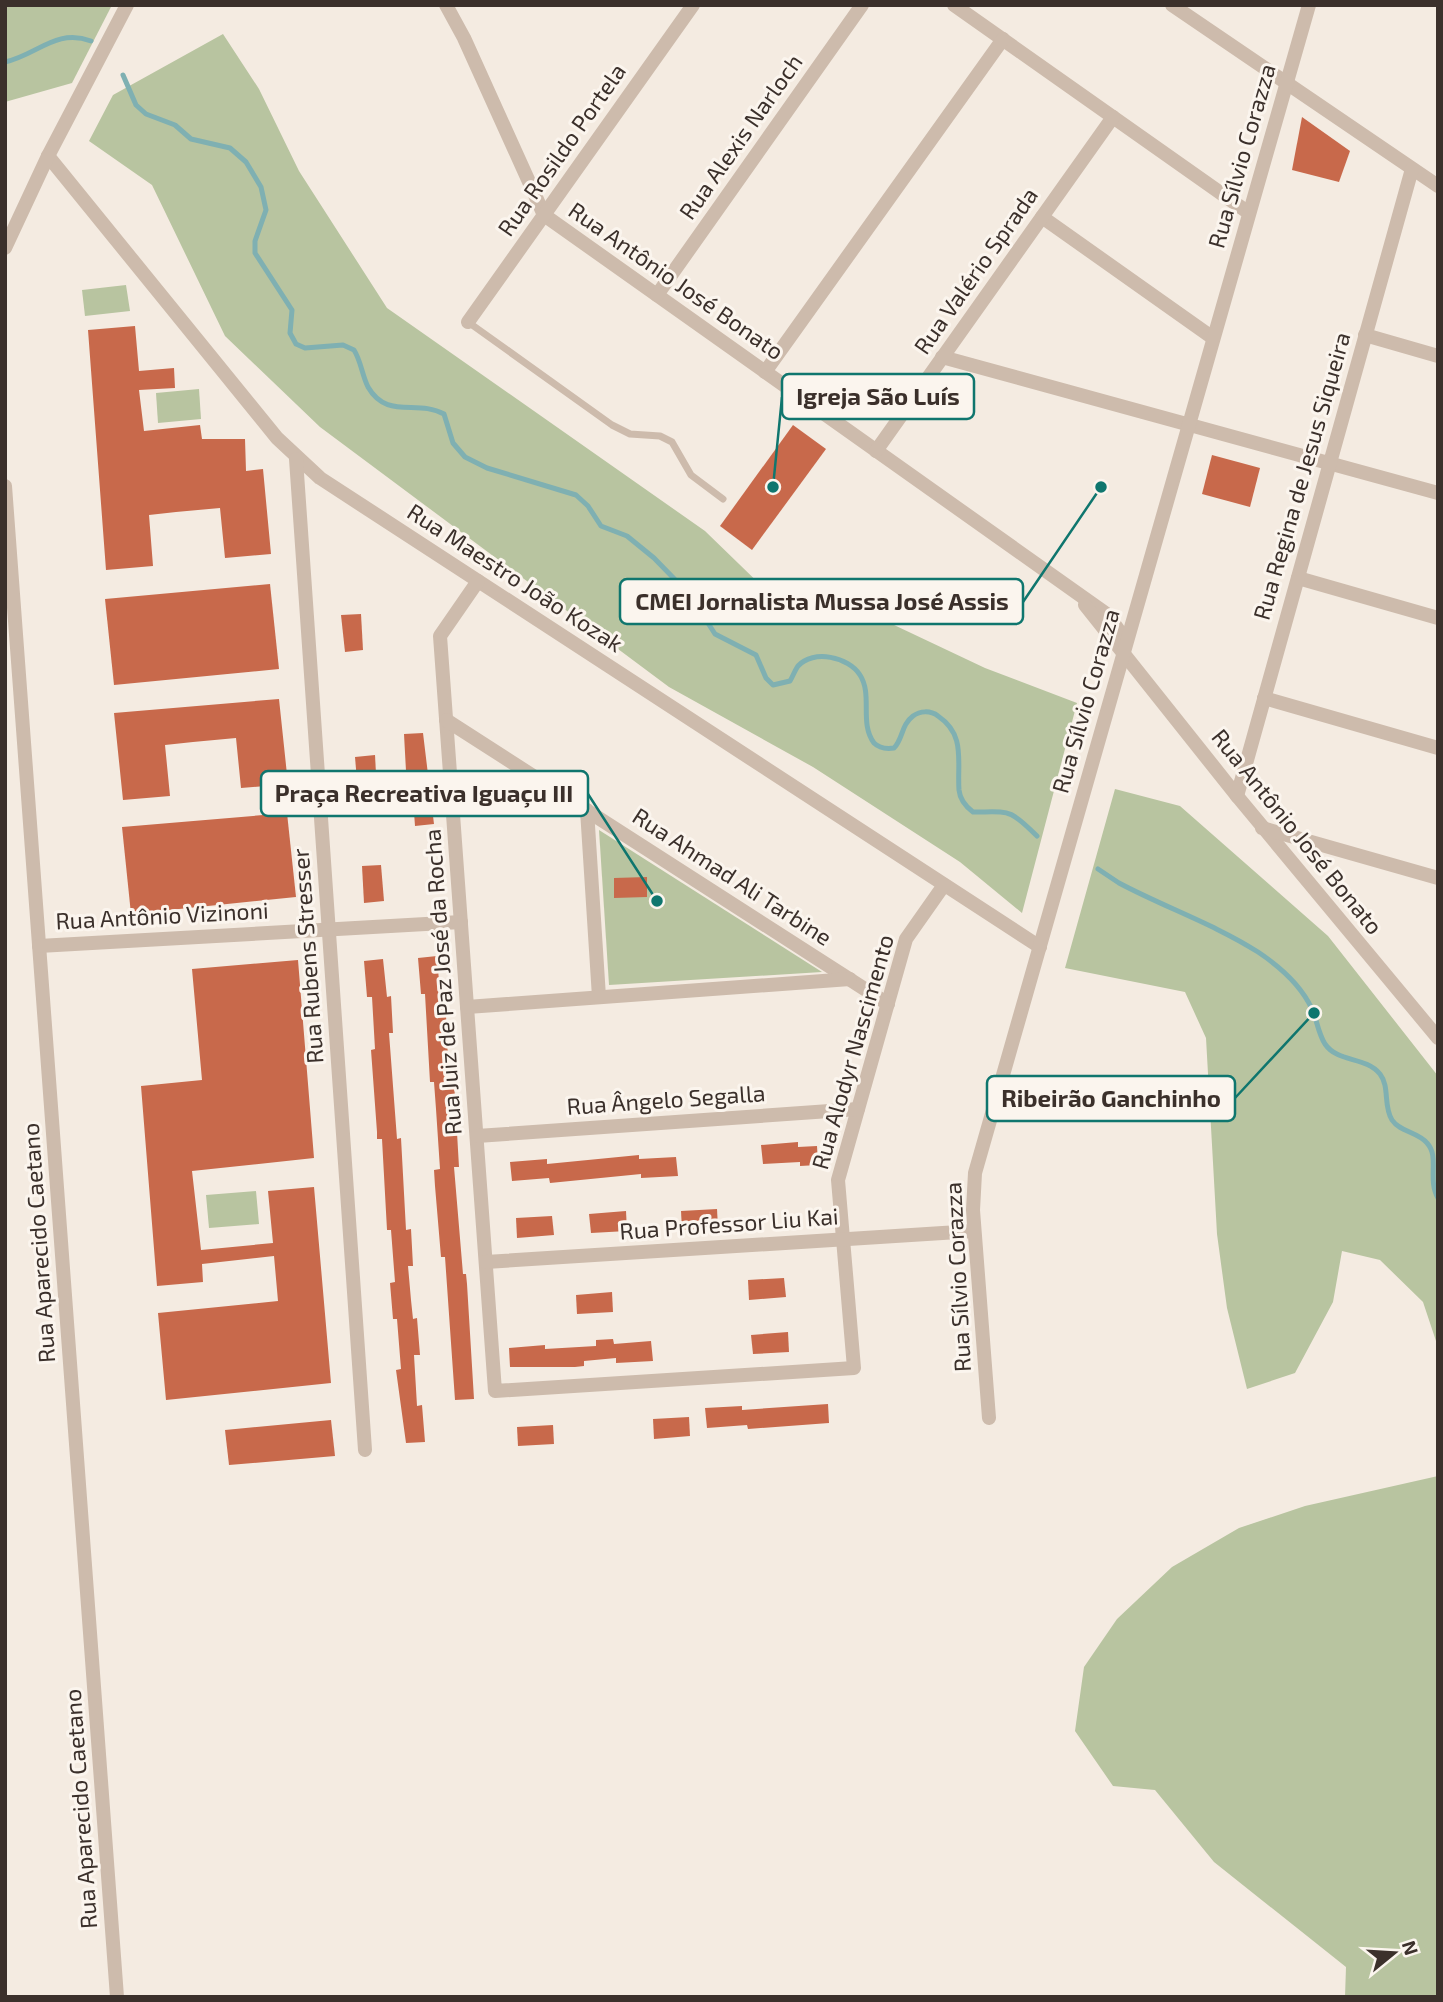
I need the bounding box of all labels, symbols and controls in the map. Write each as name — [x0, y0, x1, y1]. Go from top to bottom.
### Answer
street label: Rua Alexis Narloch — [673, 48, 808, 224]
street label: Rua Rosildo Portela — [491, 58, 631, 241]
street label: Rua Sílvio Corazza — [1201, 60, 1281, 251]
street label: Rua Valério Sprada — [907, 182, 1043, 359]
street label: Rua Antônio José Bonato — [564, 195, 789, 365]
street label: Rua Regina de Jesus Siqueira — [1247, 329, 1356, 623]
callout: Igreja São Luís — [782, 374, 974, 419]
text: Igreja São Luís — [796, 381, 960, 410]
street label: Rua Maestro João Kozak — [402, 497, 629, 658]
callout: CMEI Jornalista Mussa José Assis — [620, 579, 1023, 624]
text: CMEI Jornalista Mussa José Assis — [635, 586, 1009, 615]
street label: Rua Sílvio Corazza — [1045, 605, 1125, 796]
street label: Rua Antônio José Bonato — [1206, 723, 1389, 940]
callout: Praça Recreativa Iguaçu III — [261, 771, 588, 816]
text: Praça Recreativa Iguaçu III — [275, 778, 573, 808]
street label: Rua Ahmad Ali Tarbine — [628, 801, 837, 951]
street label: Rua Juiz de Paz José da Rocha — [417, 828, 467, 1136]
street label: Rua Rubens Stresser — [286, 847, 328, 1065]
street label: Rua Antônio Vizinoni — [55, 895, 269, 935]
street label: Rua Alodyr Nascimento — [805, 931, 899, 1172]
callout: Ribeirão Ganchinho — [987, 1076, 1235, 1121]
street label: Rua Ângelo Segalla — [566, 1078, 766, 1120]
text: Ribeirão Ganchinho — [1001, 1083, 1221, 1112]
street label: Rua Aparecido Caetano — [16, 1122, 60, 1364]
street label: Rua Sílvio Corazza — [938, 1181, 976, 1373]
street label: Rua Professor Liu Kai — [618, 1201, 839, 1245]
street label: Rua Aparecido Caetano — [58, 1688, 102, 1930]
north arrow — [1359, 1918, 1429, 1988]
text: N — [1398, 1938, 1424, 1958]

